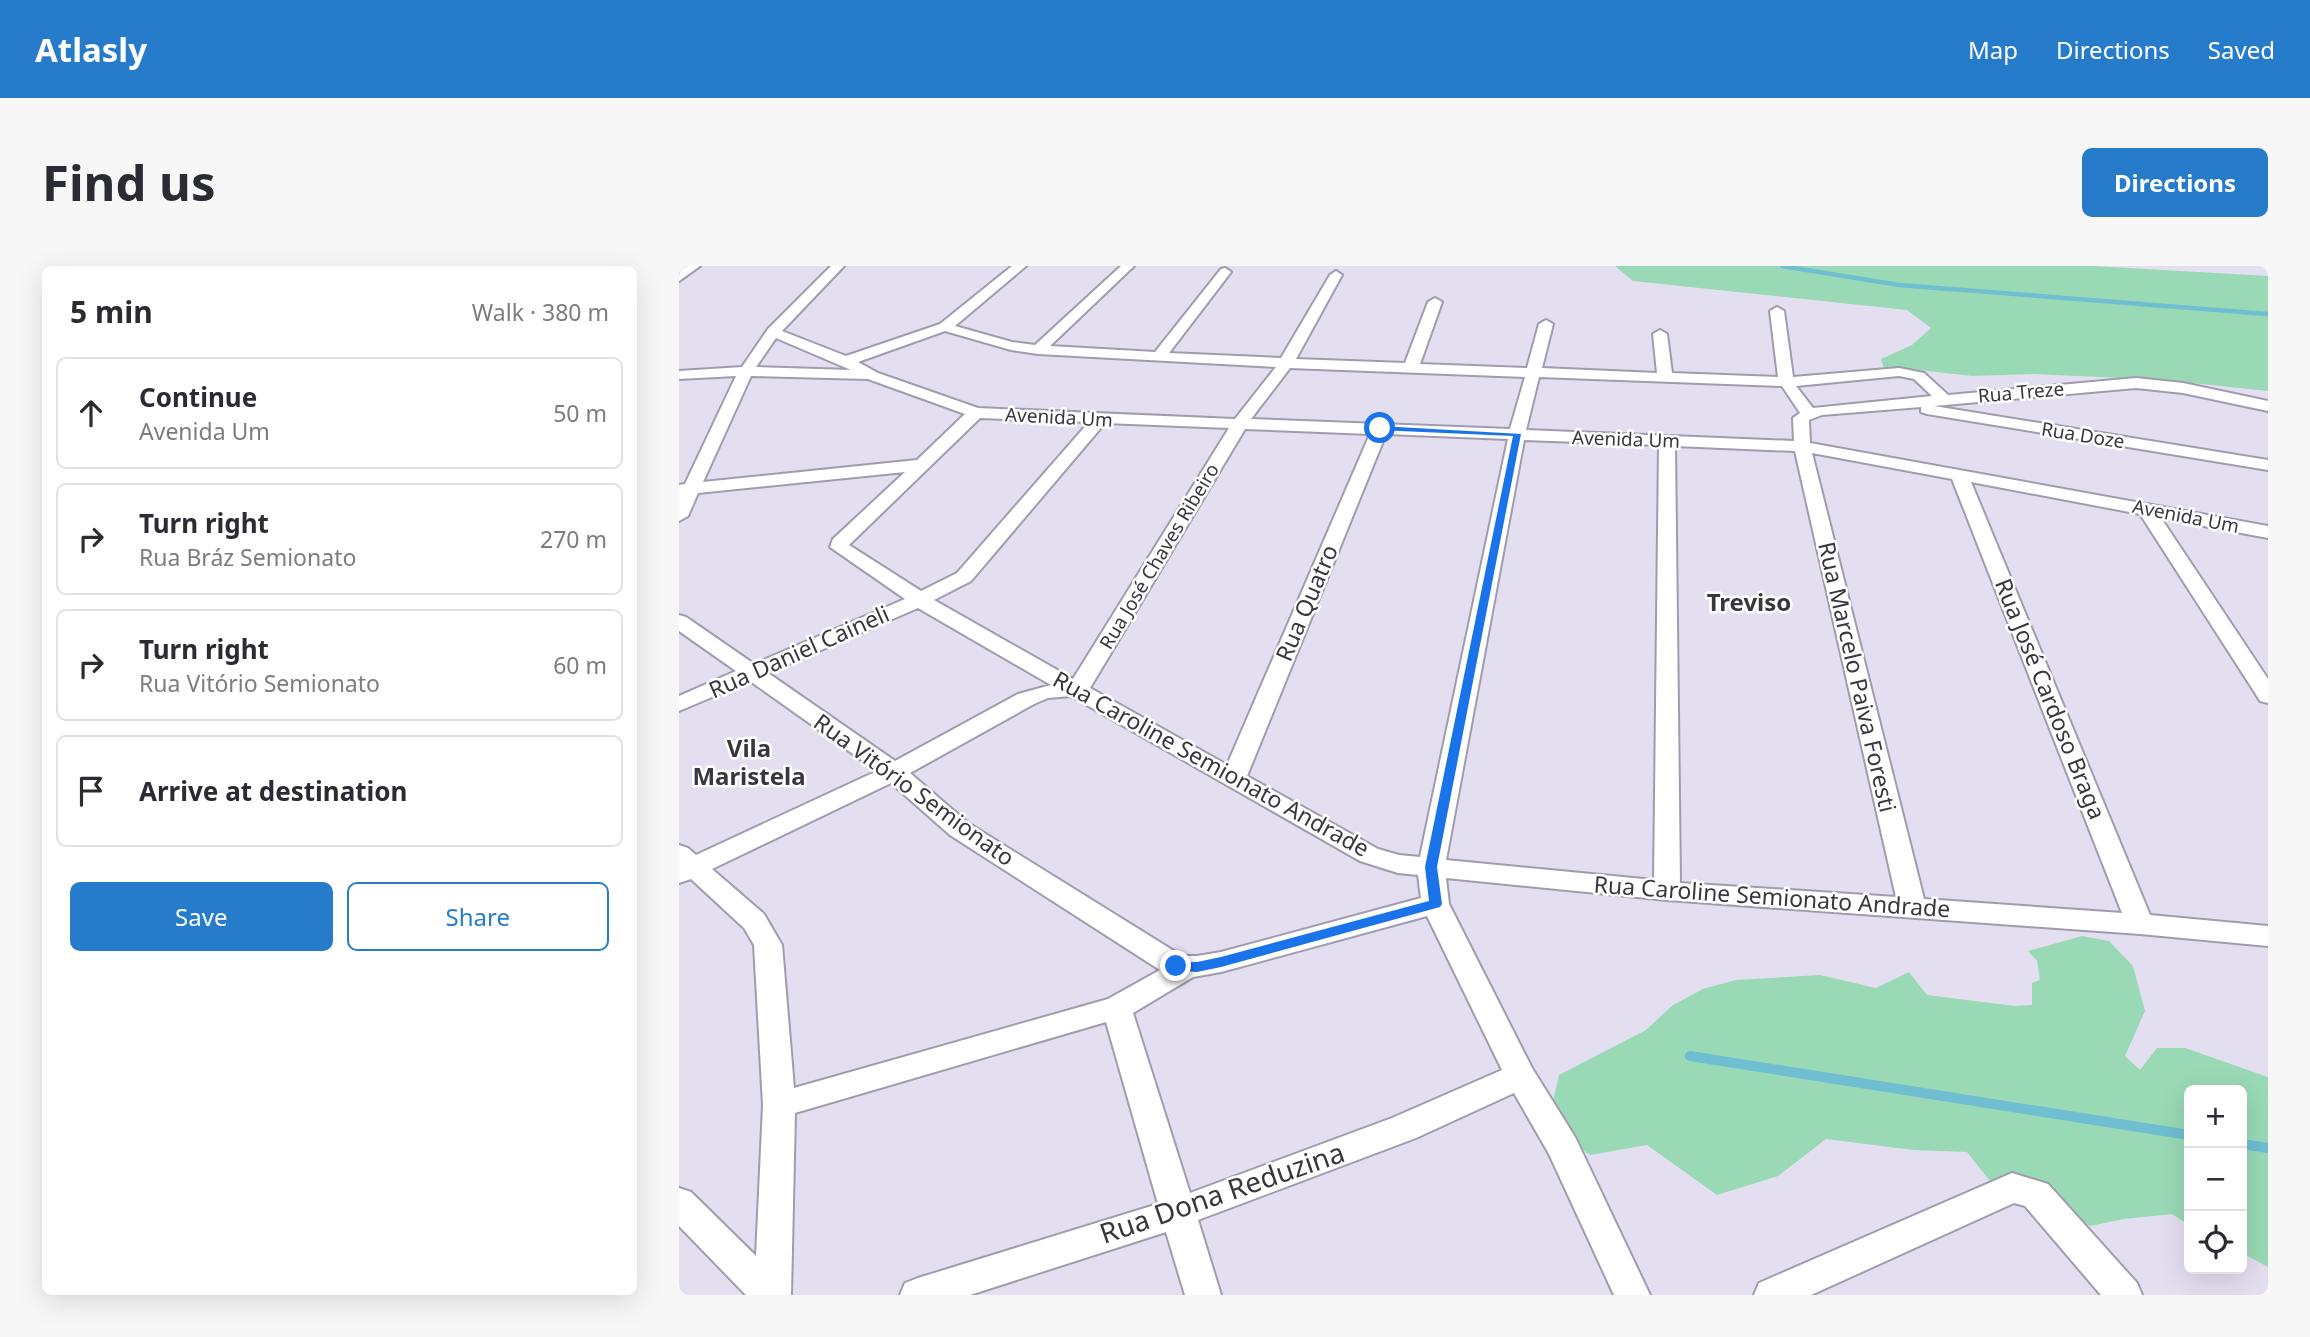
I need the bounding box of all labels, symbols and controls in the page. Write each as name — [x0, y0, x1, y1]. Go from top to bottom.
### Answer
text: Atlasly — [35, 27, 147, 72]
text: Map — [1968, 33, 2018, 66]
text: Directions — [2056, 33, 2170, 66]
text: Saved — [2208, 33, 2275, 66]
button: Directions — [2082, 148, 2268, 217]
text: Find us — [42, 149, 216, 215]
text: 5 min — [70, 291, 153, 332]
text: Walk · 380 m — [472, 296, 609, 328]
street label: Rua Treze — [1977, 375, 2065, 409]
text: Continue — [139, 379, 257, 415]
icon: ahead — [72, 394, 110, 432]
text: 50 m — [553, 397, 607, 429]
street label: Avenida Um — [1004, 401, 1114, 433]
route start — [1364, 412, 1395, 443]
text: Avenida Um — [139, 415, 270, 447]
street label: Rua Doze — [2039, 416, 2127, 454]
street label: Avenida Um — [1572, 424, 1680, 454]
street label: Rua José Chaves Ribeiro — [1093, 458, 1225, 654]
street label: Avenida Um — [2130, 493, 2242, 539]
text: Turn right — [139, 505, 269, 541]
icon: right — [72, 520, 110, 558]
text: 270 m — [540, 523, 607, 555]
street label: Rua Marcelo Paiva Foresti — [1811, 538, 1905, 815]
street label: Rua Quatro — [1267, 539, 1345, 666]
text: Rua Bráz Semionato — [139, 541, 356, 573]
street label: Rua José Cardoso Braga — [1988, 574, 2114, 824]
district label: Treviso — [1707, 585, 1791, 618]
street label: Rua Daniel Caineli — [703, 597, 894, 705]
text: Turn right — [139, 631, 269, 667]
icon: right — [72, 646, 110, 684]
text: 60 m — [553, 649, 607, 681]
street label: Rua Caroline Semionato Andrade — [1048, 663, 1375, 864]
text: Rua Vitório Semionato — [139, 667, 380, 699]
street label: Rua Vitório Semionato — [808, 705, 1021, 873]
district label: Vila Maristela — [692, 731, 806, 792]
icon: arrive — [72, 772, 110, 810]
text: Arrive at destination — [139, 773, 408, 809]
street label: Rua Caroline Semionato Andrade — [1593, 868, 1951, 924]
button: Save — [70, 882, 333, 951]
button: Share — [347, 882, 609, 951]
route end — [1160, 950, 1191, 981]
map controls — [2184, 1085, 2247, 1274]
button: + — [2184, 1085, 2247, 1148]
street label: Rua Dona Reduzina — [1094, 1132, 1349, 1252]
button: − — [2184, 1148, 2247, 1211]
button: locate — [2184, 1211, 2247, 1274]

